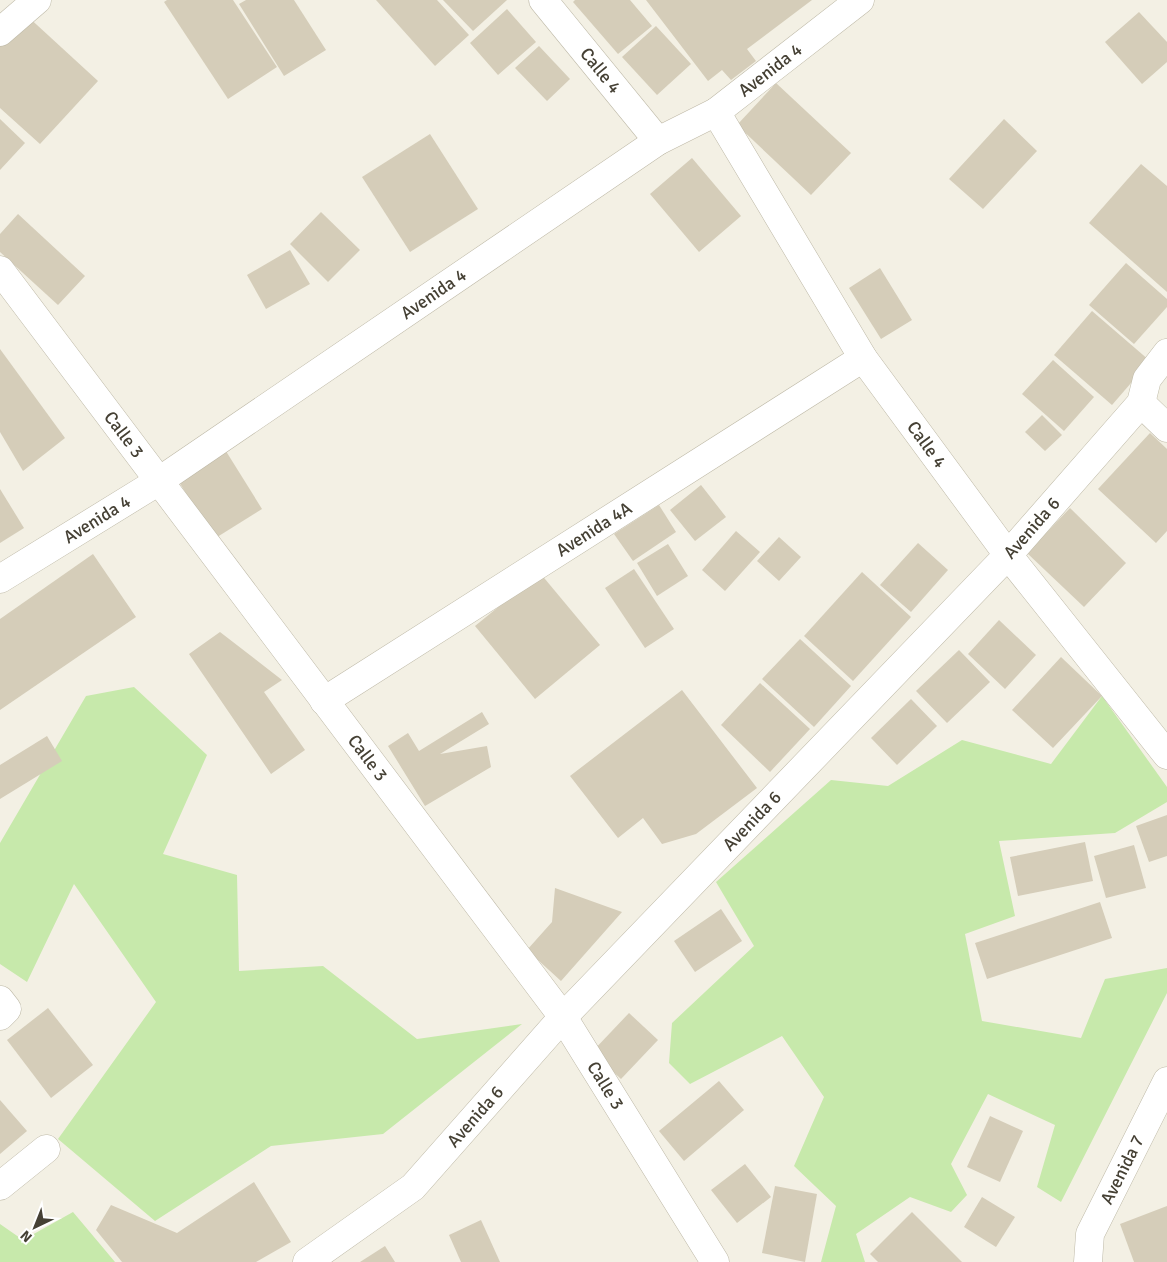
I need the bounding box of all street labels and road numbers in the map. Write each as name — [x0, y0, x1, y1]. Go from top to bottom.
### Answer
street label: Avenida 4 — [734, 38, 807, 102]
street label: Calle 4 — [575, 43, 626, 98]
street label: Avenida 4 — [396, 264, 471, 324]
street label: Calle 3 — [99, 407, 149, 462]
street label: Calle 4 — [902, 417, 951, 473]
street label: Avenida 4 — [59, 490, 135, 548]
street label: Avenida 6 — [999, 493, 1065, 563]
street label: Avenida 4A — [552, 497, 636, 562]
street label: Calle 3 — [343, 730, 392, 786]
street label: Avenida 6 — [718, 786, 786, 855]
street label: Calle 3 — [582, 1057, 629, 1114]
street label: Avenida 6 — [442, 1081, 508, 1152]
street label: Avenida 7 — [1096, 1131, 1149, 1208]

